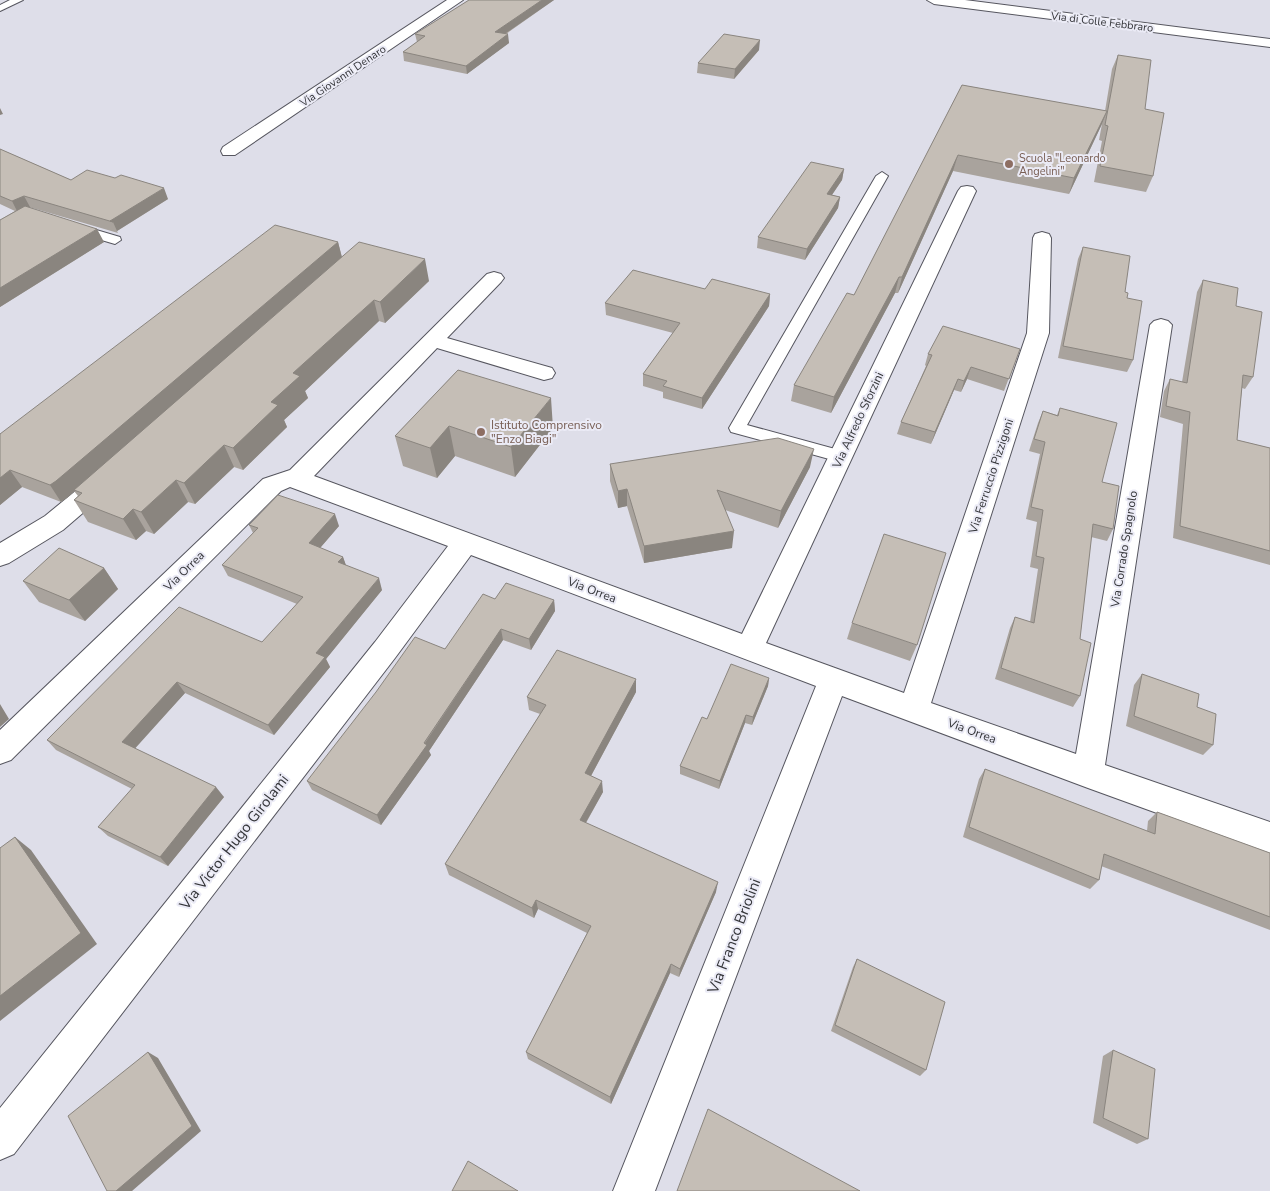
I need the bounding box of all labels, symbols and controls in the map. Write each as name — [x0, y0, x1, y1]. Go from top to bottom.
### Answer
street label: Via di Colle Febbraro — [1049, 8, 1154, 36]
street label: Via Giovanni Denaro — [296, 42, 389, 111]
place label: Scuola "Leonardo Angelini" — [1019, 151, 1106, 179]
marker: Scuola "Leonardo Angelini" — [1003, 158, 1015, 170]
street label: Via Alfredo Sforzini — [828, 369, 887, 472]
place label: Istituto Comprensivo "Enzo Biagi" — [491, 417, 602, 447]
street label: Via Ferruccio Pizzigoni — [965, 417, 1017, 536]
marker: Istituto Comprensivo "Enzo Biagi" — [475, 426, 487, 438]
street label: Via Corrado Spagnolo — [1107, 489, 1141, 609]
street label: Via Orrea — [159, 548, 208, 595]
street label: Via Orrea — [564, 573, 619, 607]
street label: Via Orrea — [944, 714, 999, 747]
street label: Via Victor Hugo Girolami — [174, 770, 293, 915]
street label: Via Franco Briolini — [702, 876, 765, 997]

